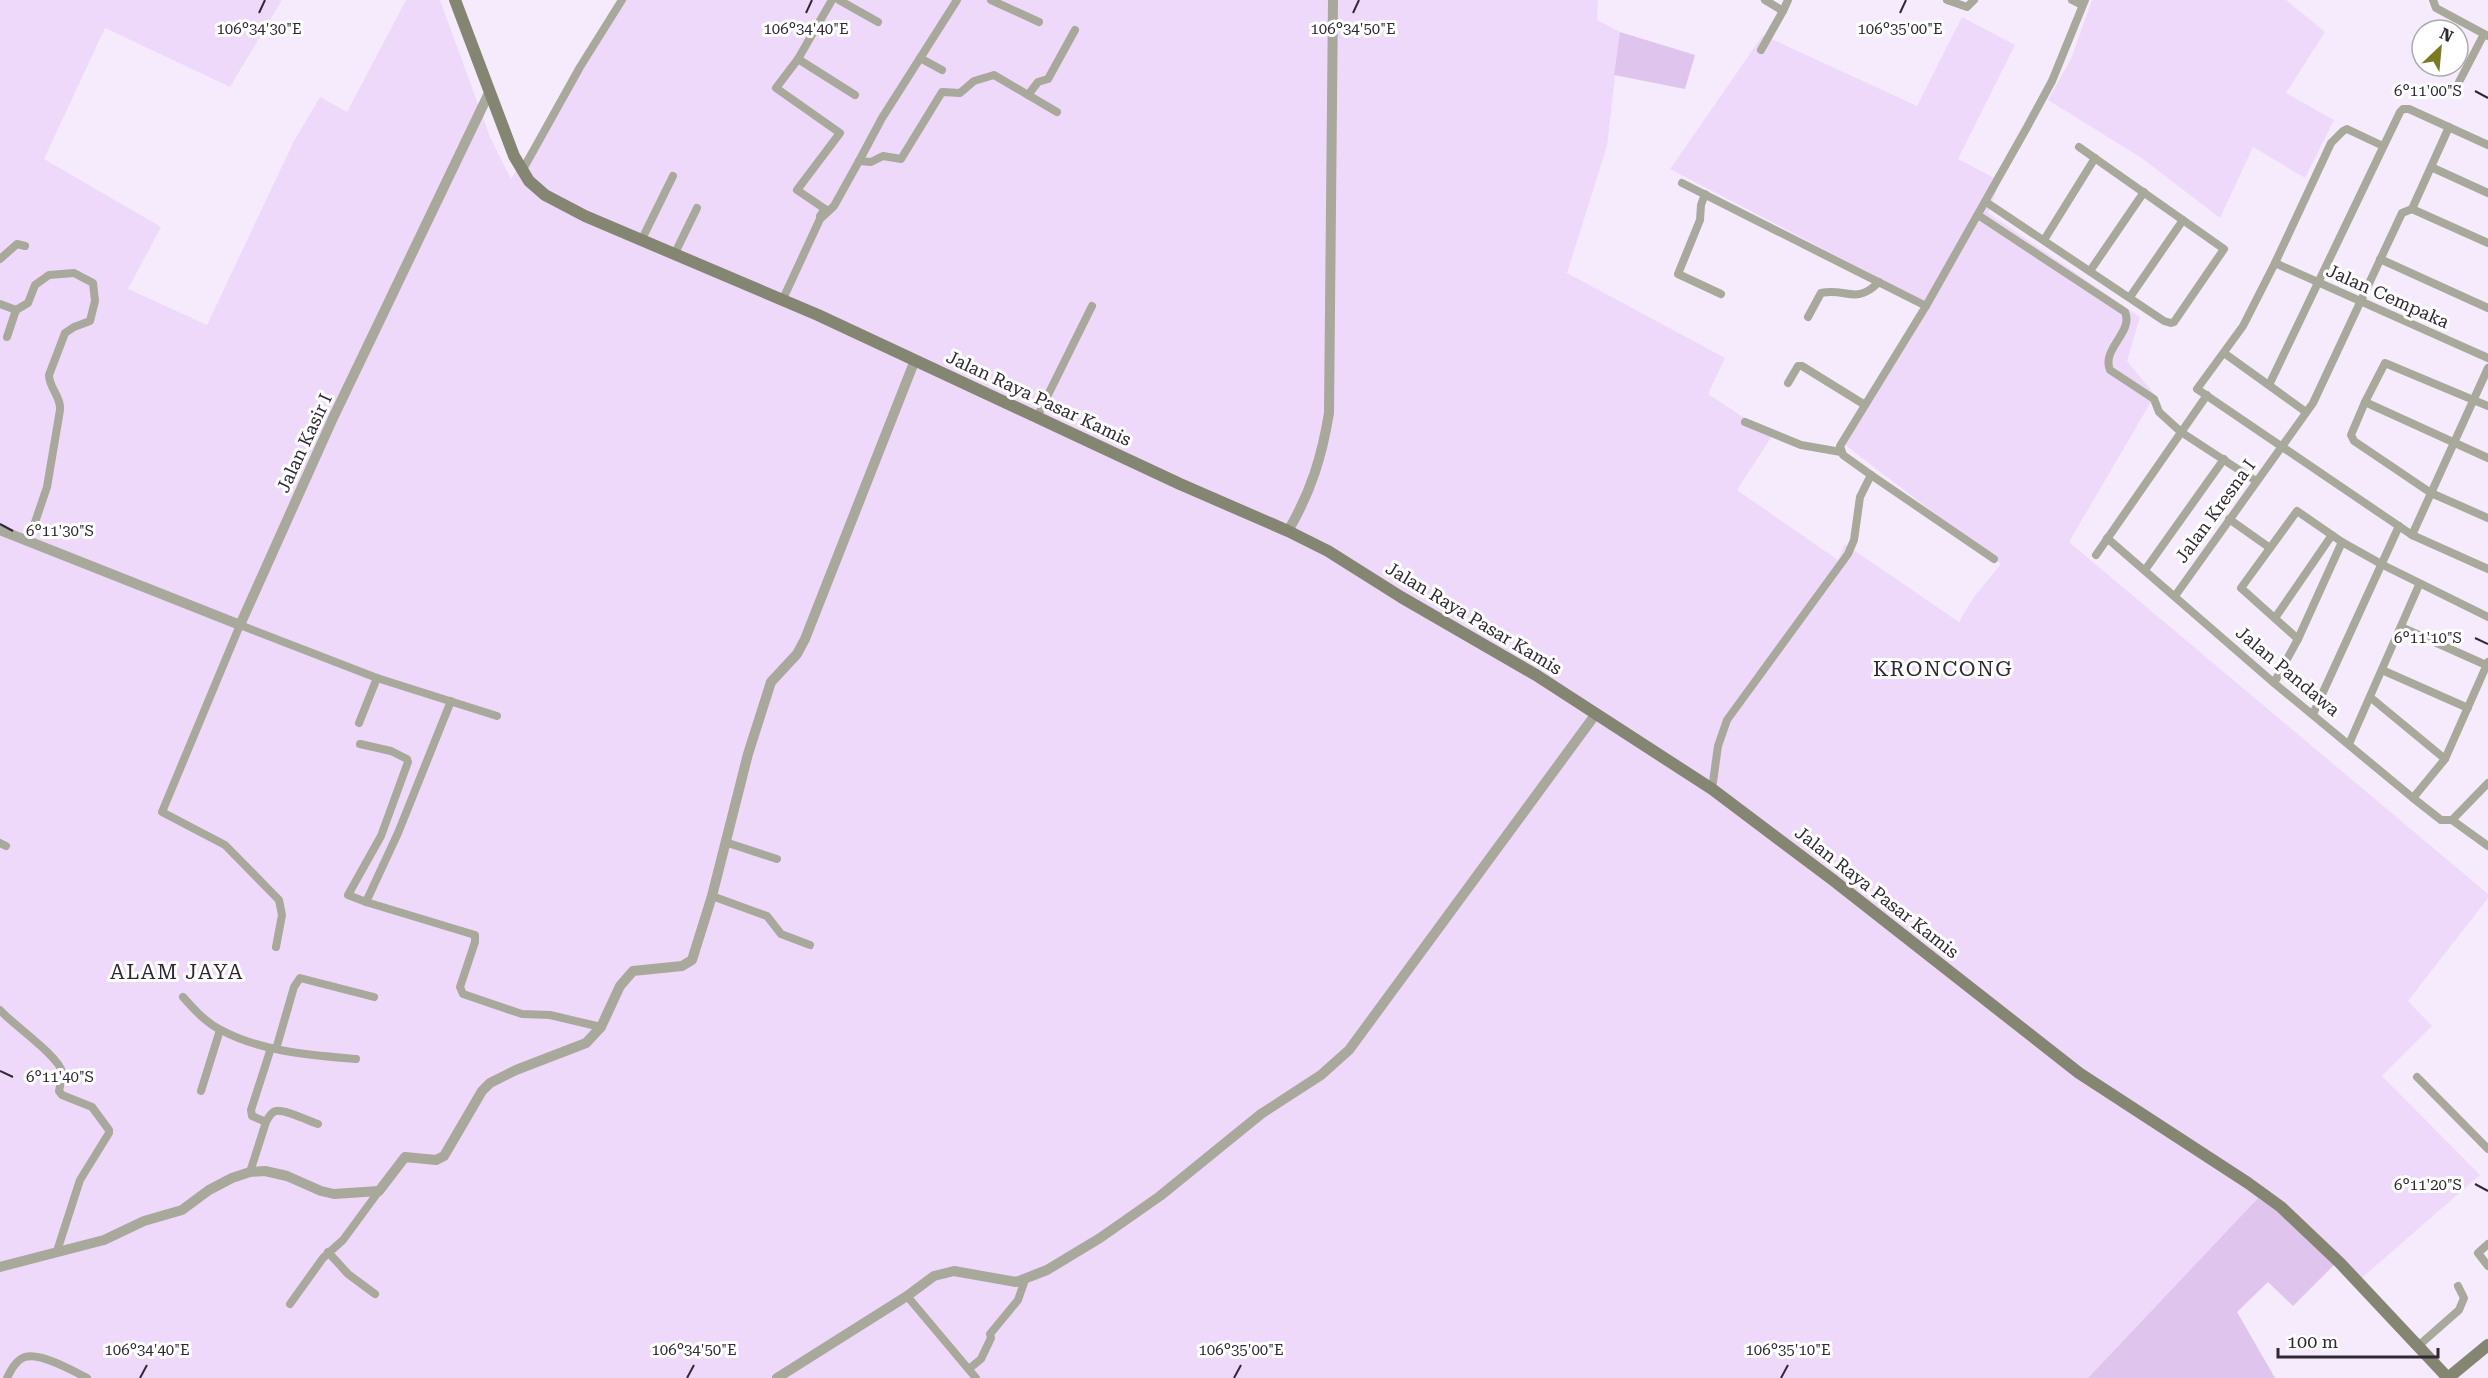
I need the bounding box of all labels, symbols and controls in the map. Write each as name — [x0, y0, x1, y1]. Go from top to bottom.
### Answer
north arrow — [2410, 18, 2470, 78]
text: 106°34'30"E — [216, 20, 302, 38]
text: 106°34'40"E — [763, 20, 849, 38]
text: 106°34'50"E — [1310, 20, 1396, 38]
text: 106°35'00"E — [1857, 20, 1943, 38]
text: N — [2437, 24, 2456, 46]
text: 6°11'00"S — [2394, 82, 2462, 100]
street label: Jalan Cempaka — [2323, 260, 2453, 333]
street label: Jalan Raya Pasar Kamis — [943, 346, 1135, 450]
street label: Jalan Kasir I — [272, 390, 336, 496]
street label: Jalan Kresna I — [2171, 455, 2259, 567]
text: 6°11'30"S — [26, 522, 94, 540]
street label: Jalan Raya Pasar Kamis — [1382, 557, 1566, 679]
street label: Jalan Pandawa — [2232, 622, 2344, 721]
text: 6°11'10"S — [2394, 629, 2462, 647]
district label: KRONCONG — [1873, 657, 2013, 681]
street label: Jalan Raya Pasar Kamis — [1791, 822, 1963, 962]
district label: ALAM JAYA — [110, 960, 244, 984]
text: 6°11'40"S — [26, 1068, 94, 1086]
text: 6°11'20"S — [2394, 1176, 2462, 1194]
scale bar — [2278, 1321, 2438, 1359]
text: 100 m — [2287, 1331, 2338, 1352]
text: 106°34'40"E — [104, 1341, 190, 1359]
text: 106°34'50"E — [651, 1341, 737, 1359]
text: 106°35'00"E — [1198, 1341, 1284, 1359]
text: 106°35'10"E — [1745, 1341, 1831, 1359]

